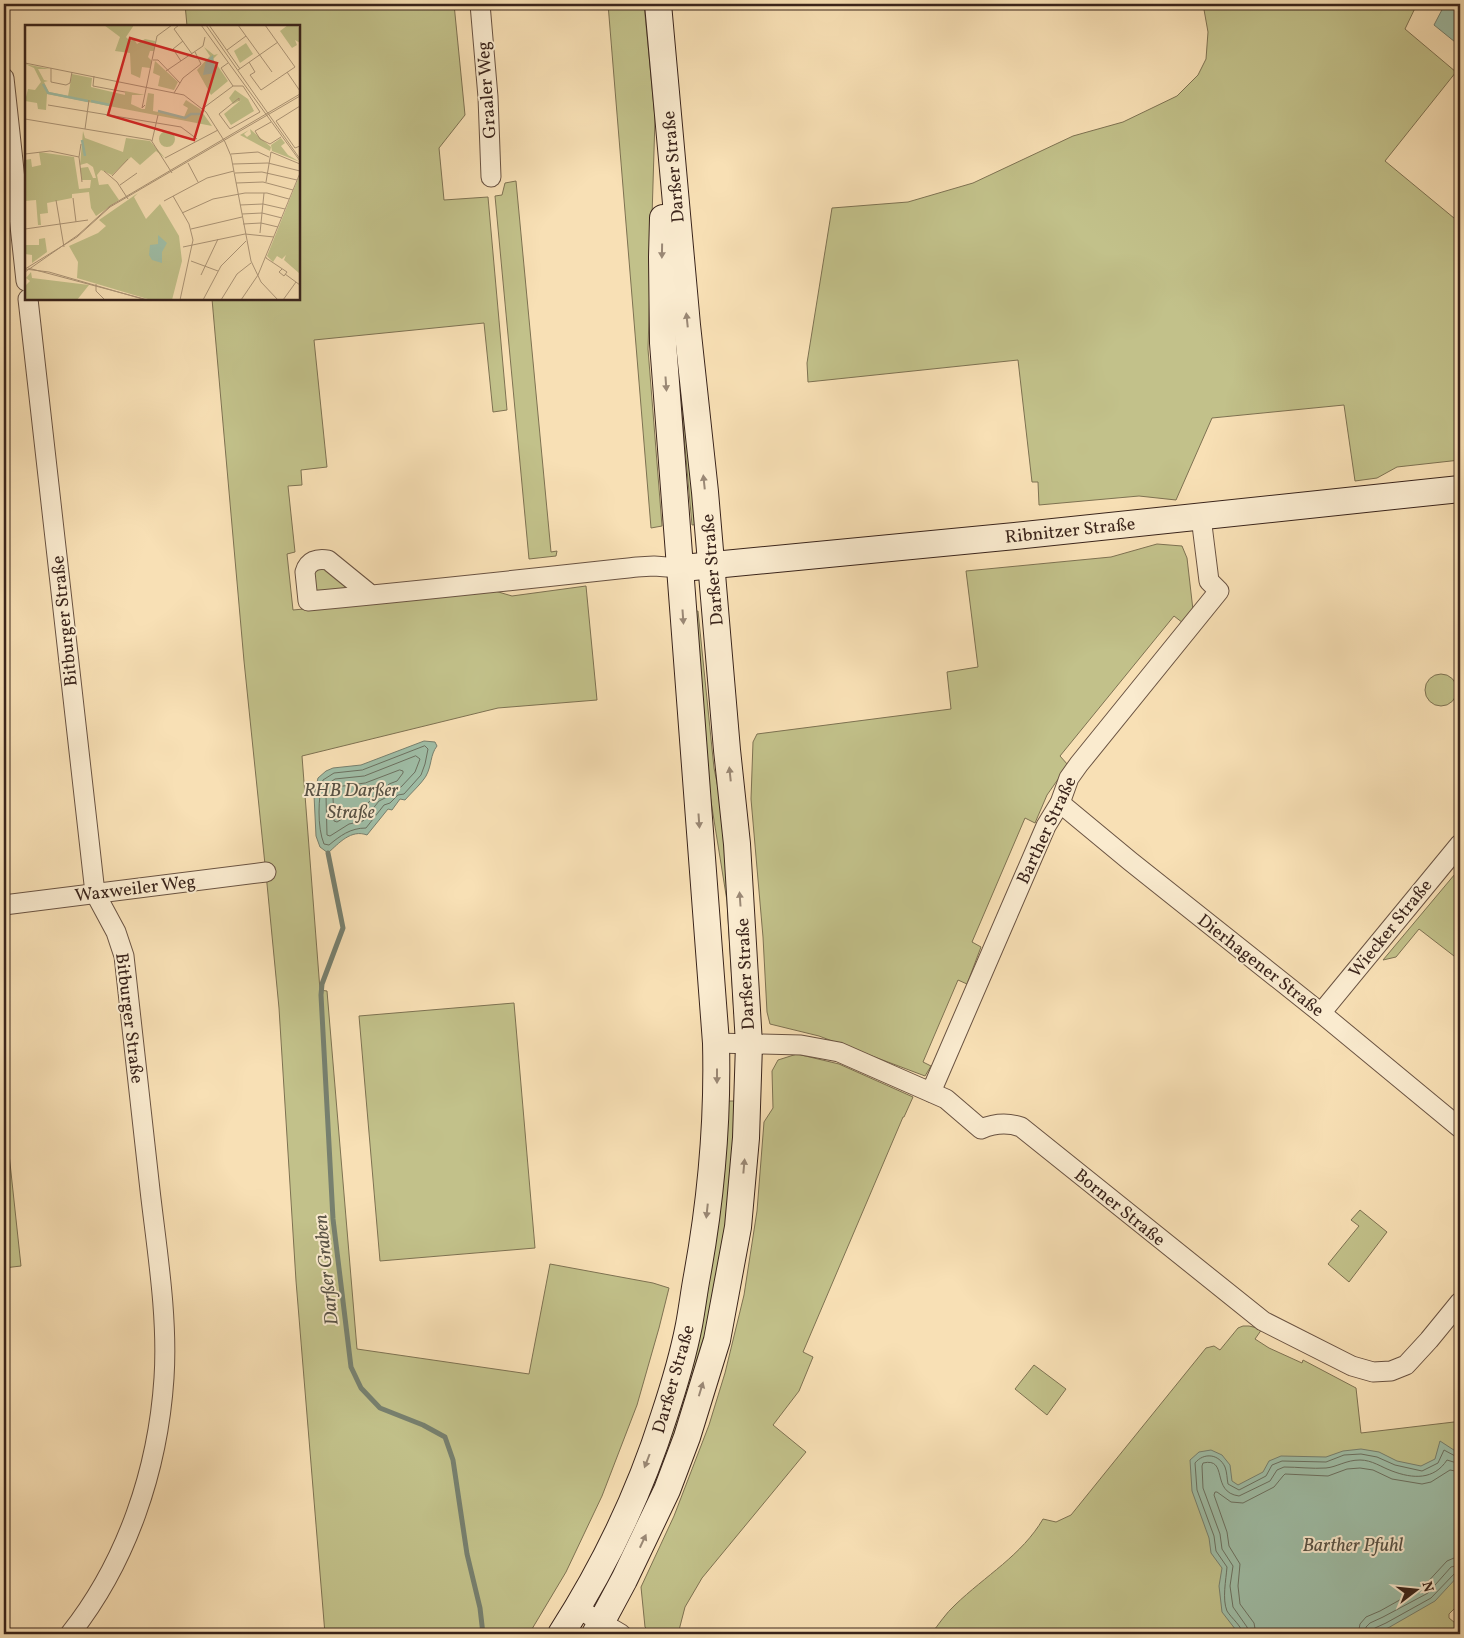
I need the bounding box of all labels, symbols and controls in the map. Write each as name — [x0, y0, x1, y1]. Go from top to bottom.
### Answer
inset map — [25, 25, 300, 300]
street label: Graaler Weg — [472, 40, 503, 139]
street label: Darßer Straße — [657, 110, 692, 224]
one-way arrow — [658, 243, 666, 259]
one-way arrow — [683, 312, 691, 328]
one-way arrow — [663, 376, 671, 392]
one-way arrow — [700, 474, 708, 490]
street label: Ribnitzer Straße — [1004, 512, 1137, 551]
street label: Darßer Straße — [696, 513, 731, 627]
street label: Bitburger Straße — [46, 554, 85, 688]
one-way arrow — [680, 609, 688, 625]
one-way arrow — [725, 766, 733, 782]
street label: Barther Straße — [1011, 773, 1083, 889]
water label: RHB Darßer Straße — [304, 778, 399, 826]
one-way arrow — [695, 814, 703, 830]
street label: Waxweiler Weg — [73, 870, 197, 909]
street label: Wiecker Straße — [1344, 874, 1439, 984]
one-way arrow — [736, 890, 744, 906]
street label: Dierhagener Straße — [1191, 909, 1329, 1024]
street label: Darßer Straße — [731, 917, 762, 1031]
street label: Bitburger Straße — [108, 951, 149, 1085]
one-way arrow — [713, 1069, 721, 1085]
one-way arrow — [740, 1158, 748, 1174]
street label: Borner Straße — [1068, 1164, 1170, 1253]
one-way arrow — [703, 1203, 711, 1219]
water label: Darßer Graben — [308, 1213, 346, 1327]
street label: Darßer Straße — [647, 1322, 702, 1437]
one-way arrow — [698, 1382, 706, 1397]
one-way arrow — [643, 1454, 651, 1468]
water label: Barther Pfuhl — [1303, 1533, 1404, 1559]
one-way arrow — [640, 1534, 648, 1548]
north arrow — [1392, 1566, 1442, 1616]
text: N — [1417, 1579, 1438, 1594]

